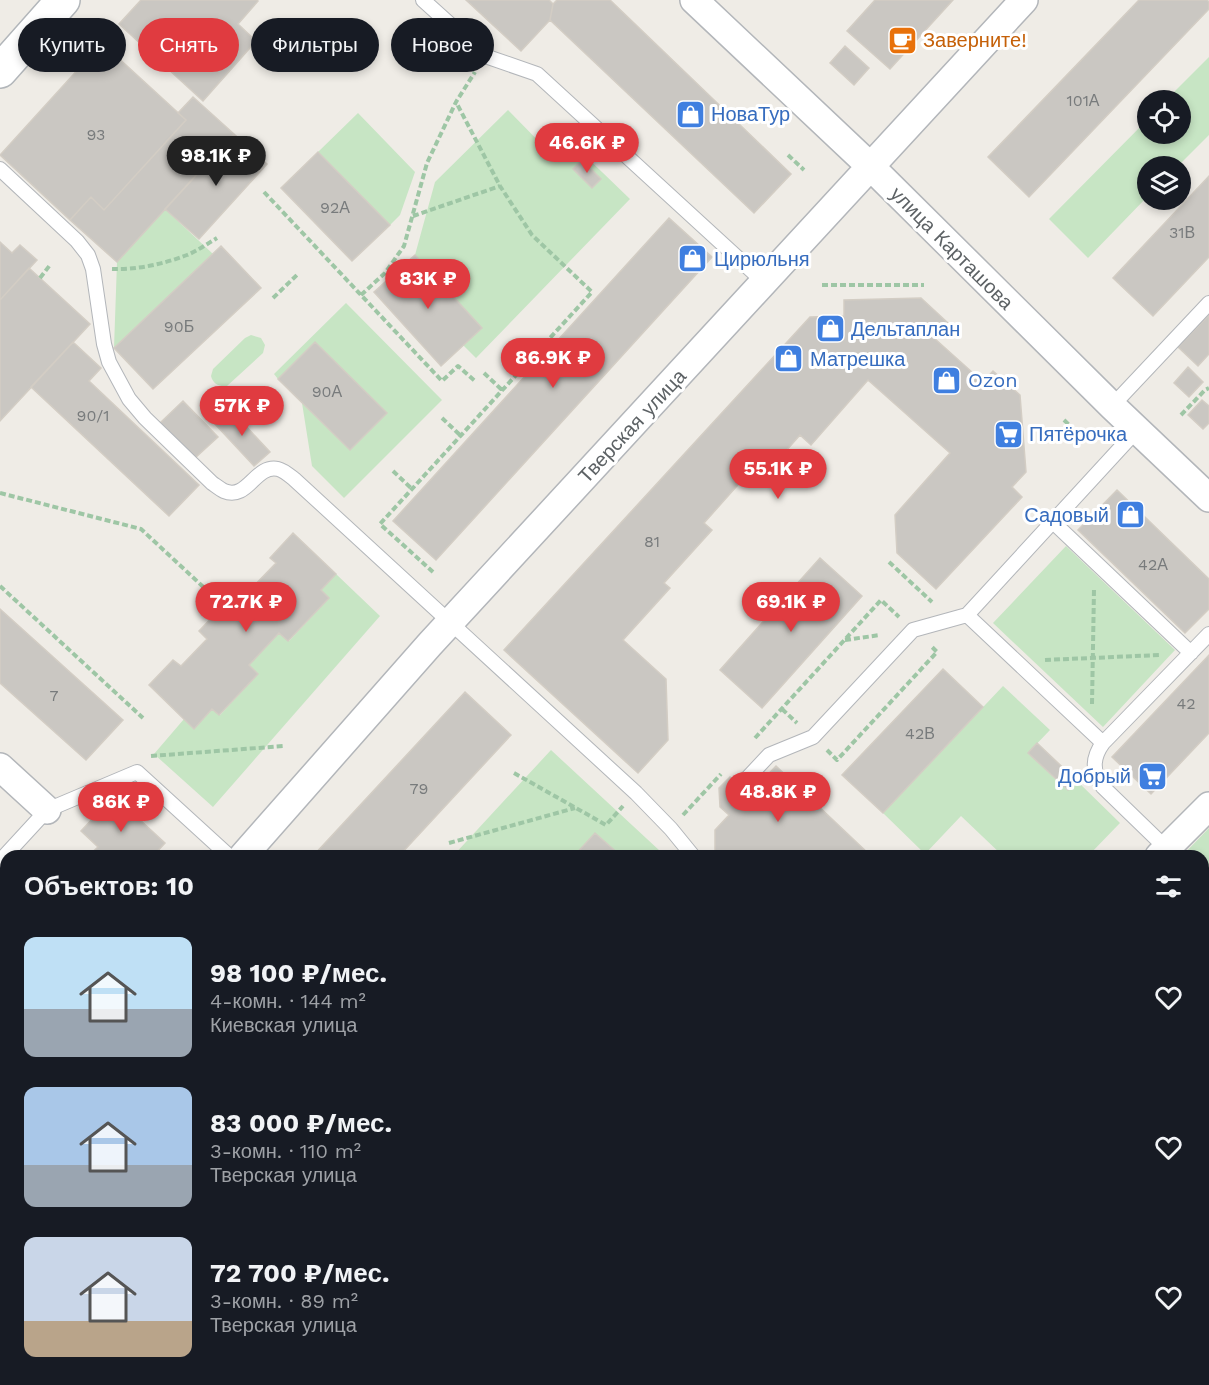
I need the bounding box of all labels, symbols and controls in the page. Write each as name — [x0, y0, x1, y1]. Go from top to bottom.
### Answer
chip: Купить — [18, 18, 126, 72]
chip: Снять — [138, 18, 239, 72]
chip: Фильтры — [251, 18, 379, 72]
chip: Новое — [391, 18, 494, 72]
cafe icon: Заверните! — [886, 24, 918, 56]
place label: Заверните! — [923, 28, 1027, 52]
map controls — [1137, 90, 1191, 210]
button: locate — [1137, 90, 1191, 144]
house number: 101А — [1066, 91, 1100, 110]
shop icon: НоваТур — [674, 98, 706, 130]
place label: НоваТур — [711, 102, 790, 126]
pin: 46.6K ₽ — [532, 123, 642, 174]
house number: 93 — [87, 125, 105, 144]
text: 46.6K ₽ — [549, 130, 625, 154]
pin: 98.1K ₽ — [161, 136, 271, 187]
text: 98.1K ₽ — [181, 143, 251, 167]
button: layers — [1137, 156, 1191, 210]
street label: улица Карташова — [886, 182, 1019, 315]
house number: 92А — [320, 198, 350, 217]
house number: 31В — [1169, 223, 1195, 242]
shop icon: Цирюльня — [677, 243, 709, 275]
place label: Цирюльня — [714, 247, 810, 271]
pin: 83K ₽ — [386, 259, 470, 310]
text: 83K ₽ — [399, 266, 457, 290]
shop icon: Дельтаплан — [814, 313, 846, 345]
house number: 90Б — [164, 317, 194, 336]
place label: Дельтаплан — [851, 317, 960, 341]
pin: 86.9K ₽ — [498, 338, 608, 389]
shop icon: Матрешка — [773, 343, 805, 375]
text: 86.9K ₽ — [515, 345, 591, 369]
place label: Матрешка — [810, 347, 906, 371]
street label: Тверская улица — [573, 363, 691, 488]
shop icon: Ozon — [931, 364, 963, 396]
place label: Ozon — [968, 368, 1018, 392]
house number: 90А — [312, 382, 343, 401]
pin: 57K ₽ — [200, 386, 284, 437]
text: 57K ₽ — [214, 393, 270, 417]
house number: 90/1 — [77, 406, 109, 425]
supermarket icon: Пятёрочка — [992, 418, 1024, 450]
place label: Пятёрочка — [1029, 422, 1128, 446]
pin: 55.1K ₽ — [723, 449, 833, 500]
text: 55.1K ₽ — [744, 456, 812, 480]
shop icon: Садовый — [1114, 499, 1146, 531]
place label: Садовый — [1024, 503, 1109, 527]
house number: 81 — [644, 532, 660, 551]
house number: 42А — [1138, 555, 1168, 574]
pin: 72.7K ₽ — [191, 582, 301, 633]
pin: 69.1K ₽ — [736, 582, 846, 633]
text: 72.7K ₽ — [209, 589, 283, 613]
text: 69.1K ₽ — [756, 589, 826, 613]
house number: 7 — [50, 686, 59, 705]
house number: 42 — [1176, 694, 1196, 713]
house number: 42В — [905, 724, 935, 743]
supermarket icon: Добрый — [1136, 760, 1168, 792]
place label: Добрый — [1058, 764, 1131, 788]
pin: 48.8K ₽ — [723, 772, 833, 823]
house number: 79 — [410, 779, 428, 798]
text: 48.8K ₽ — [739, 779, 817, 803]
pin: 86K ₽ — [79, 782, 163, 833]
text: 86K ₽ — [92, 789, 150, 813]
icon: filters — [1152, 870, 1185, 903]
text: Объектов: 10 — [24, 871, 194, 901]
text: 98 100 ₽/мес. — [210, 958, 387, 988]
icon: home — [72, 961, 144, 1033]
icon: heart — [1152, 981, 1185, 1014]
text: 4-комн. · 144 m² — [210, 989, 366, 1013]
text: Киевская улица — [210, 1013, 357, 1037]
text: 83 000 ₽/мес. — [210, 1108, 392, 1138]
icon: home — [72, 1111, 144, 1183]
icon: heart — [1152, 1131, 1185, 1164]
text: 3-комн. · 110 m² — [210, 1139, 361, 1163]
text: Тверская улица — [210, 1163, 357, 1187]
text: 72 700 ₽/мес. — [210, 1258, 389, 1288]
icon: home — [72, 1261, 144, 1333]
icon: heart — [1152, 1281, 1185, 1314]
text: 3-комн. · 89 m² — [210, 1289, 358, 1313]
text: Тверская улица — [210, 1313, 357, 1337]

